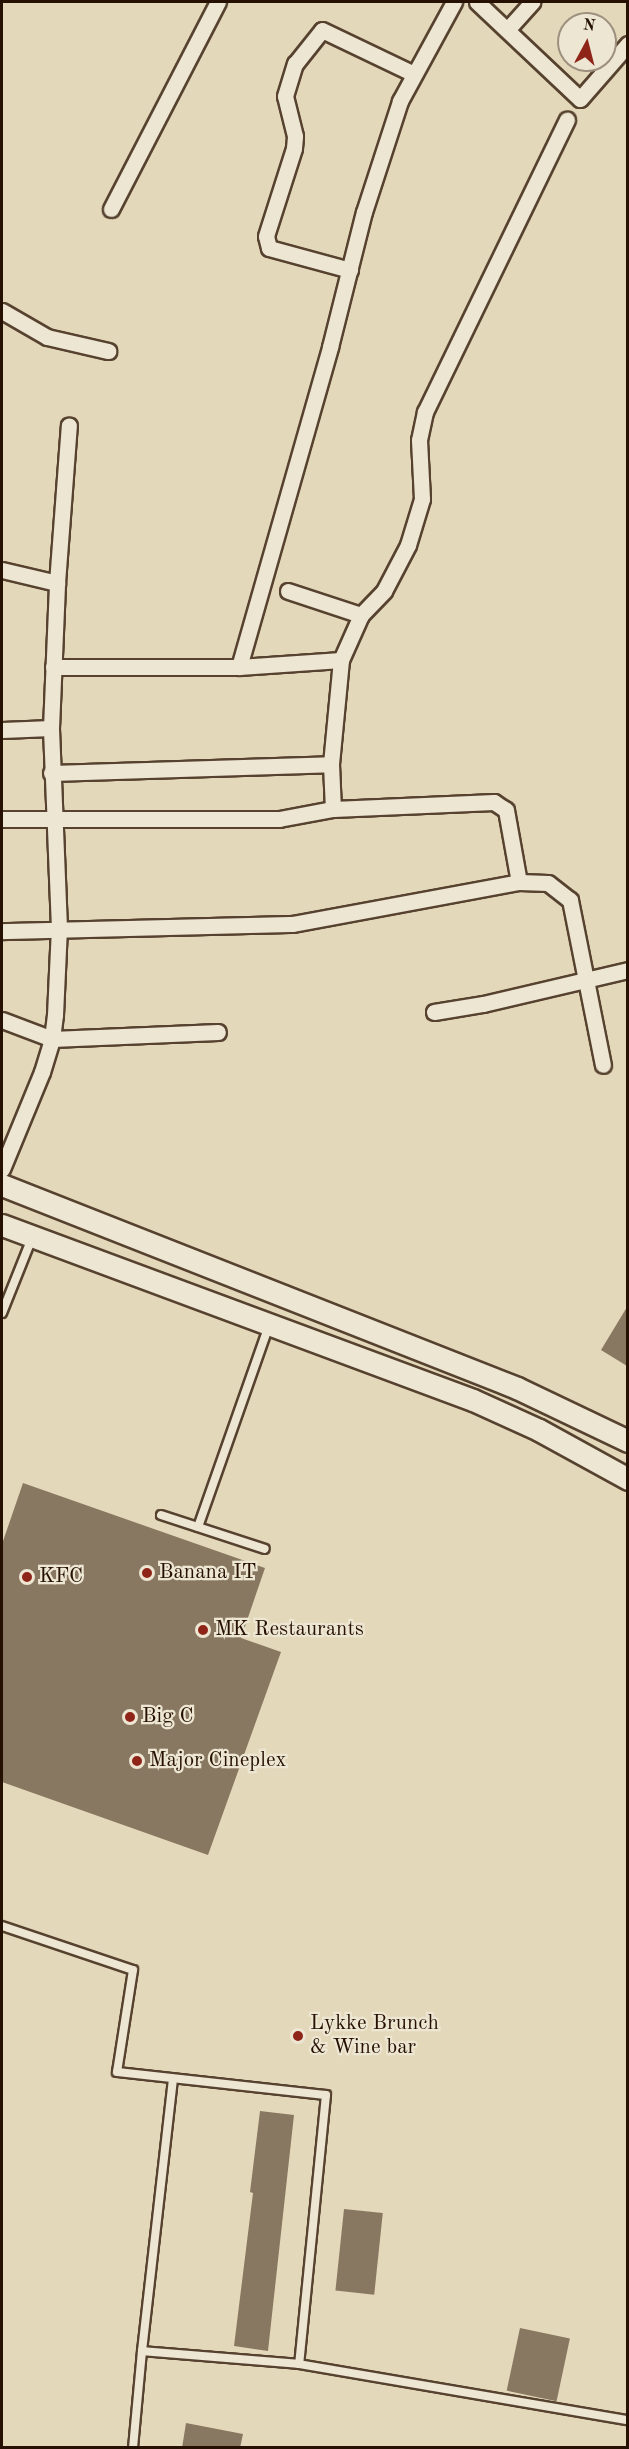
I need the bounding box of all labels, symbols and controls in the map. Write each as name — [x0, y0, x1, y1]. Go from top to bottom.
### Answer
north arrow — [557, 12, 617, 72]
text: N — [582, 17, 596, 35]
place label: Banana IT — [159, 1560, 256, 1586]
place label: KFC — [39, 1564, 83, 1590]
marker: Banana IT — [140, 1566, 154, 1580]
marker: KFC — [20, 1570, 34, 1584]
place label: MK Restaurants — [215, 1617, 364, 1643]
marker: MK Restaurants — [196, 1623, 210, 1637]
place label: Big C — [142, 1704, 193, 1730]
marker: Big C — [123, 1710, 137, 1724]
place label: Major Cineplex — [149, 1748, 286, 1774]
marker: Major Cineplex — [130, 1754, 144, 1768]
place label: Lykke Brunch & Wine bar — [310, 2011, 439, 2061]
marker: Lykke Brunch & Wine bar — [291, 2029, 305, 2043]

